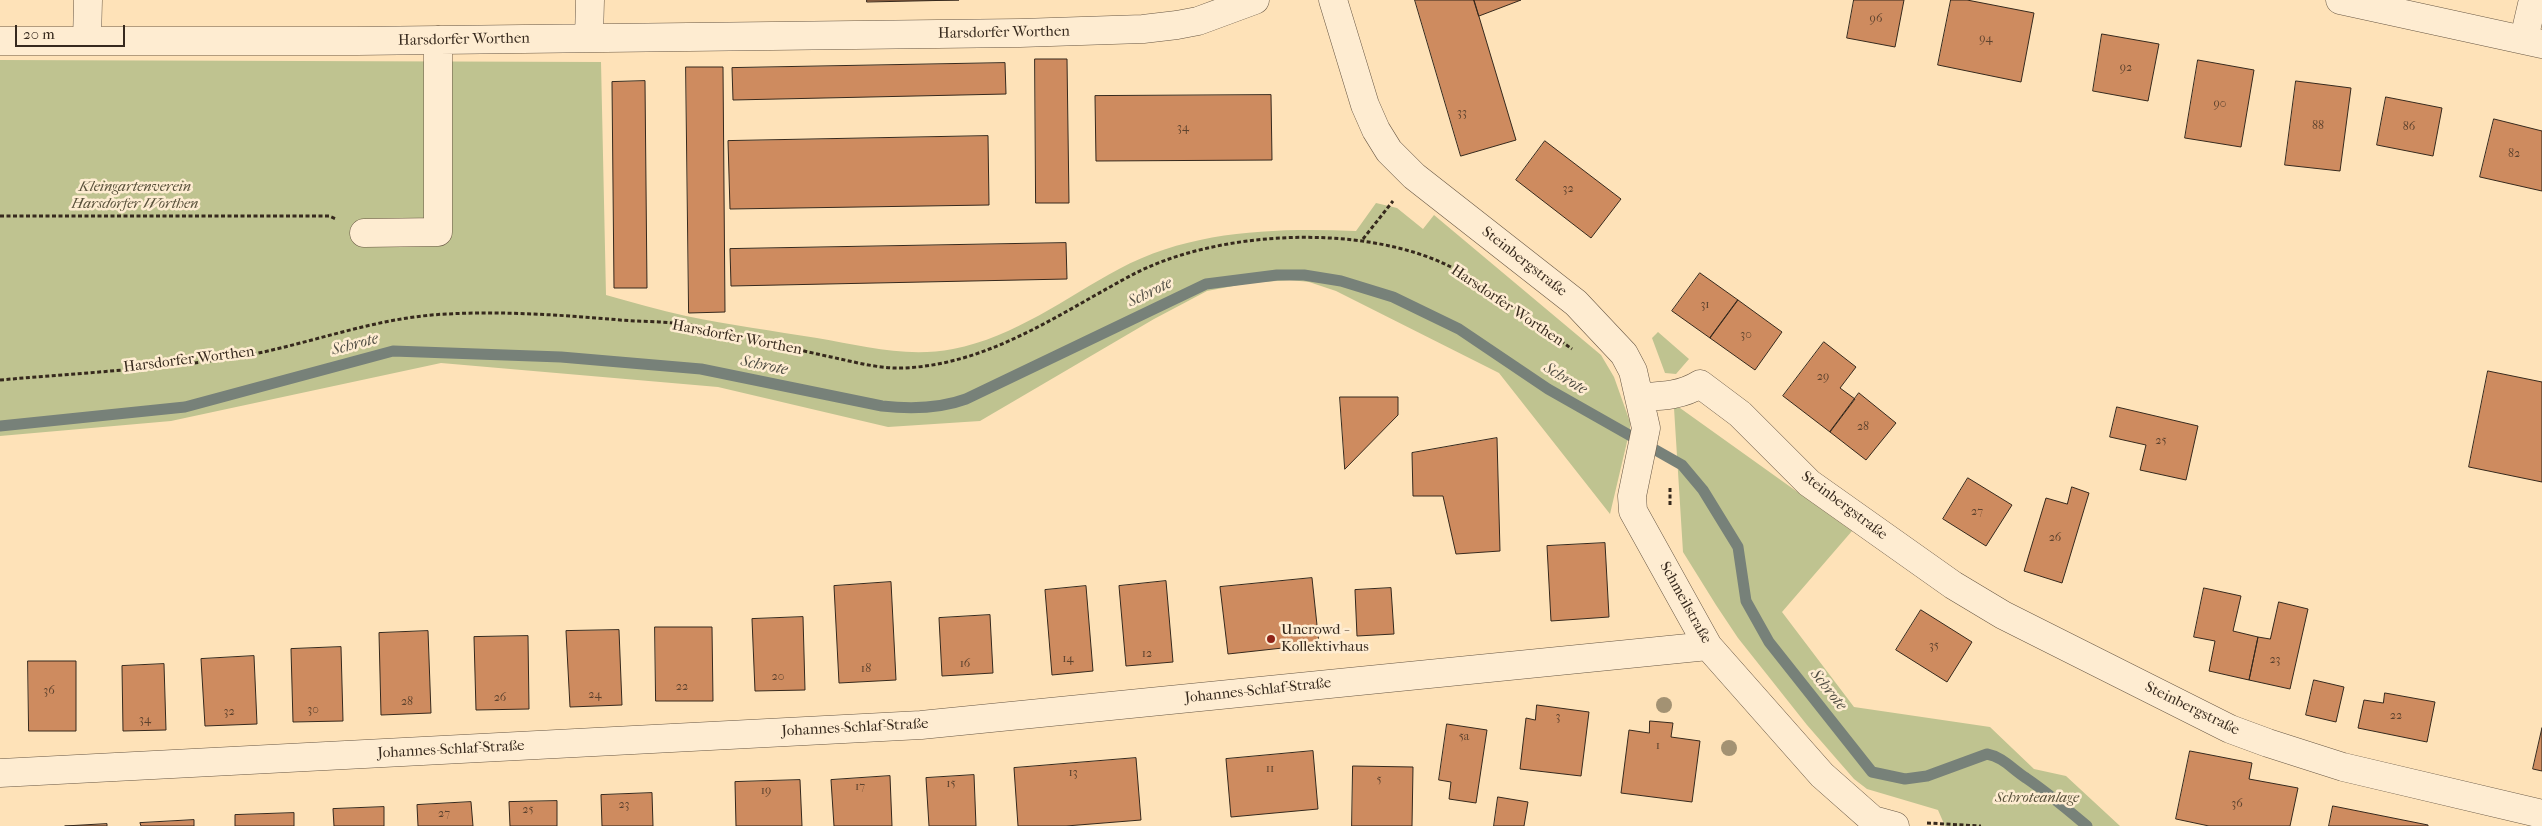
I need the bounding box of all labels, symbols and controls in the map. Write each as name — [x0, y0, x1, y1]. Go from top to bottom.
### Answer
house number: 96 — [1870, 12, 1882, 26]
scale bar — [18, 15, 128, 47]
street label: Harsdorfer Worthen — [938, 23, 1070, 43]
text: 20 m — [23, 25, 55, 43]
street label: Harsdorfer Worthen — [398, 30, 530, 50]
house number: 94 — [1979, 32, 1993, 46]
house number: 92 — [2120, 61, 2132, 75]
house number: 90 — [2214, 97, 2226, 111]
house number: 33 — [1457, 106, 1467, 120]
house number: 88 — [2312, 119, 2324, 133]
house number: 86 — [2403, 120, 2415, 134]
house number: 34 — [1177, 121, 1189, 135]
house number: 82 — [2508, 147, 2520, 161]
park label: Kleingartenverein Harsdorfer Worthen — [72, 178, 198, 213]
house number: 32 — [1562, 182, 1574, 196]
street label: Steinbergstraße — [1478, 223, 1570, 301]
street label: Harsdorfer Worthen — [1447, 262, 1567, 350]
water label: Schrote — [1124, 274, 1176, 312]
house number: 31 — [1700, 298, 1710, 312]
street label: Harsdorfer Worthen — [670, 317, 804, 359]
house number: 30 — [1740, 328, 1752, 342]
water label: Schrote — [330, 330, 380, 360]
street label: Harsdorfer Worthen — [122, 343, 256, 377]
water label: Schrote — [739, 352, 789, 380]
water label: Schrote — [1540, 359, 1590, 399]
house number: 29 — [1817, 370, 1829, 384]
house number: 28 — [1857, 420, 1869, 434]
house number: 25 — [2155, 434, 2167, 448]
street label: Steinbergstraße — [1797, 468, 1891, 544]
house number: 27 — [1971, 505, 1983, 519]
house number: 26 — [2049, 531, 2061, 545]
street label: Schmeilstraße — [1655, 559, 1715, 647]
place label: Uncrowd - Kollektivhaus — [1281, 621, 1369, 656]
marker: Uncrowd - Kollektivhaus — [1265, 633, 1277, 645]
house number: 35 — [1929, 639, 1939, 653]
house number: 12 — [1142, 647, 1152, 661]
house number: 14 — [1062, 652, 1074, 666]
house number: 23 — [2269, 653, 2281, 667]
house number: 16 — [960, 657, 970, 671]
house number: 18 — [861, 662, 871, 676]
water label: Schrote — [1806, 666, 1850, 714]
house number: 20 — [772, 670, 784, 684]
street label: Johannes-Schlaf-Straße — [1184, 674, 1332, 708]
street label: Steinbergstraße — [2142, 678, 2242, 740]
house number: 22 — [676, 680, 688, 694]
house number: 36 — [43, 684, 55, 698]
house number: 24 — [588, 688, 602, 702]
house number: 26 — [494, 691, 506, 705]
house number: 28 — [401, 695, 413, 709]
house number: 30 — [307, 703, 319, 717]
house number: 32 — [223, 705, 235, 719]
house number: 22 — [2390, 709, 2402, 723]
house number: 3 — [1556, 710, 1560, 724]
house number: 34 — [139, 713, 151, 727]
street label: Johannes-Schlaf-Straße — [781, 715, 929, 741]
house number: 5a — [1459, 730, 1469, 744]
street label: Johannes-Schlaf-Straße — [377, 737, 525, 763]
house number: 1 — [1656, 739, 1660, 753]
house number: 11 — [1266, 762, 1274, 776]
house number: 13 — [1068, 766, 1078, 780]
house number: 5 — [1376, 773, 1382, 787]
house number: 15 — [946, 777, 956, 791]
house number: 17 — [855, 780, 865, 794]
house number: 19 — [761, 784, 771, 798]
park label: Schroteanlage — [1995, 789, 2079, 807]
house number: 36 — [2231, 797, 2243, 811]
house number: 23 — [618, 798, 630, 812]
house number: 25 — [522, 803, 534, 817]
house number: 27 — [438, 807, 450, 821]

